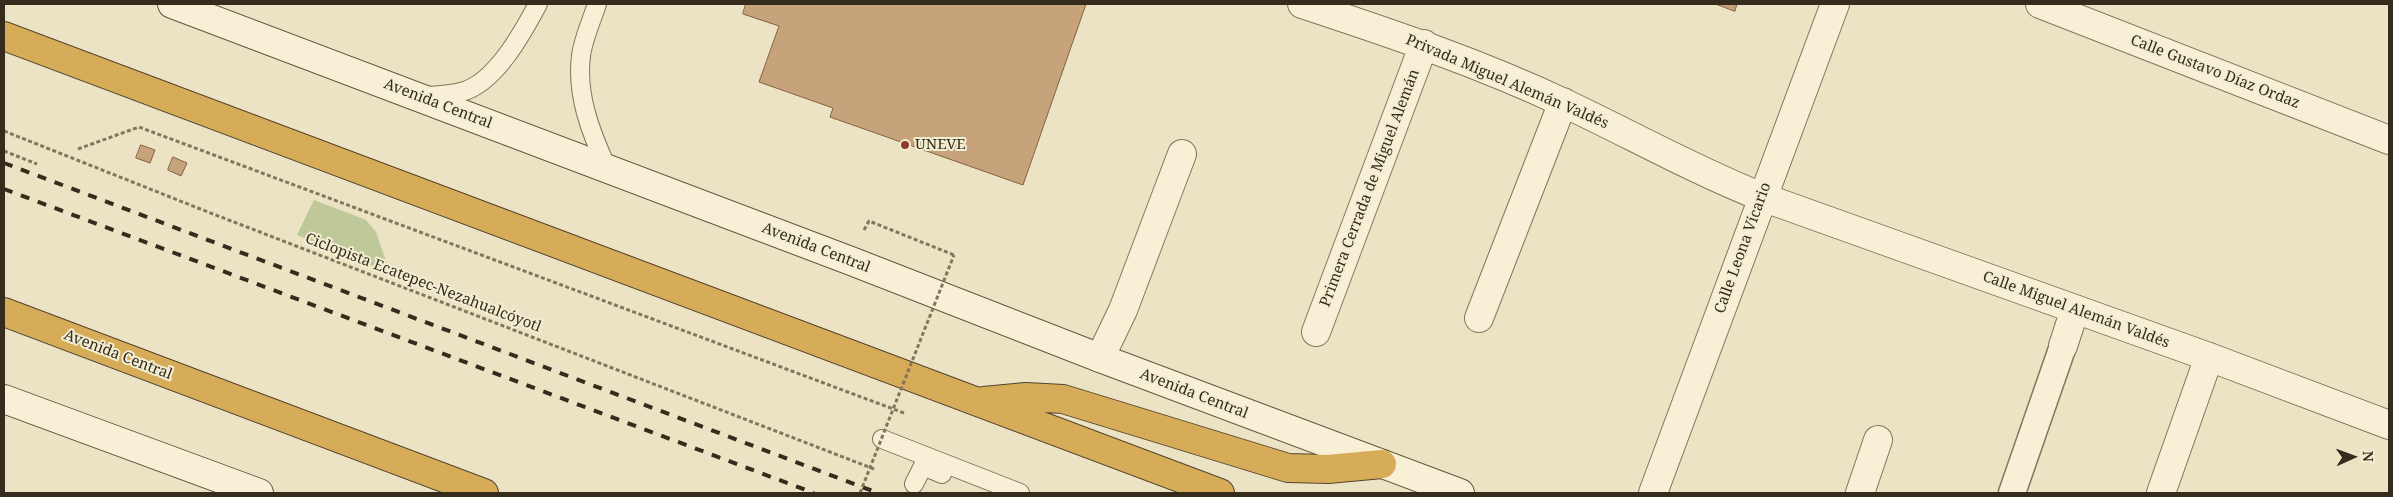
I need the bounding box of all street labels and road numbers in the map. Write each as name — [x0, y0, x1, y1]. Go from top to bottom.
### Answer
street label: Privada Miguel Alemán Valdés — [1403, 31, 1611, 133]
street label: Calle Gustavo Díaz Ordaz — [2128, 31, 2302, 113]
street label: Primera Cerrada de Miguel Alemán — [1316, 67, 1424, 309]
street label: Avenida Central — [381, 75, 495, 133]
street label: Calle Leona Vicario — [1711, 180, 1775, 316]
street label: Avenida Central — [759, 219, 873, 277]
street label: Ciclopista Ecatepec-Nezahualcóyotl — [302, 230, 544, 336]
street label: Calle Miguel Alemán Valdés — [1980, 268, 2172, 352]
street label: Avenida Central — [61, 326, 175, 384]
street label: Avenida Central — [1137, 365, 1251, 423]

